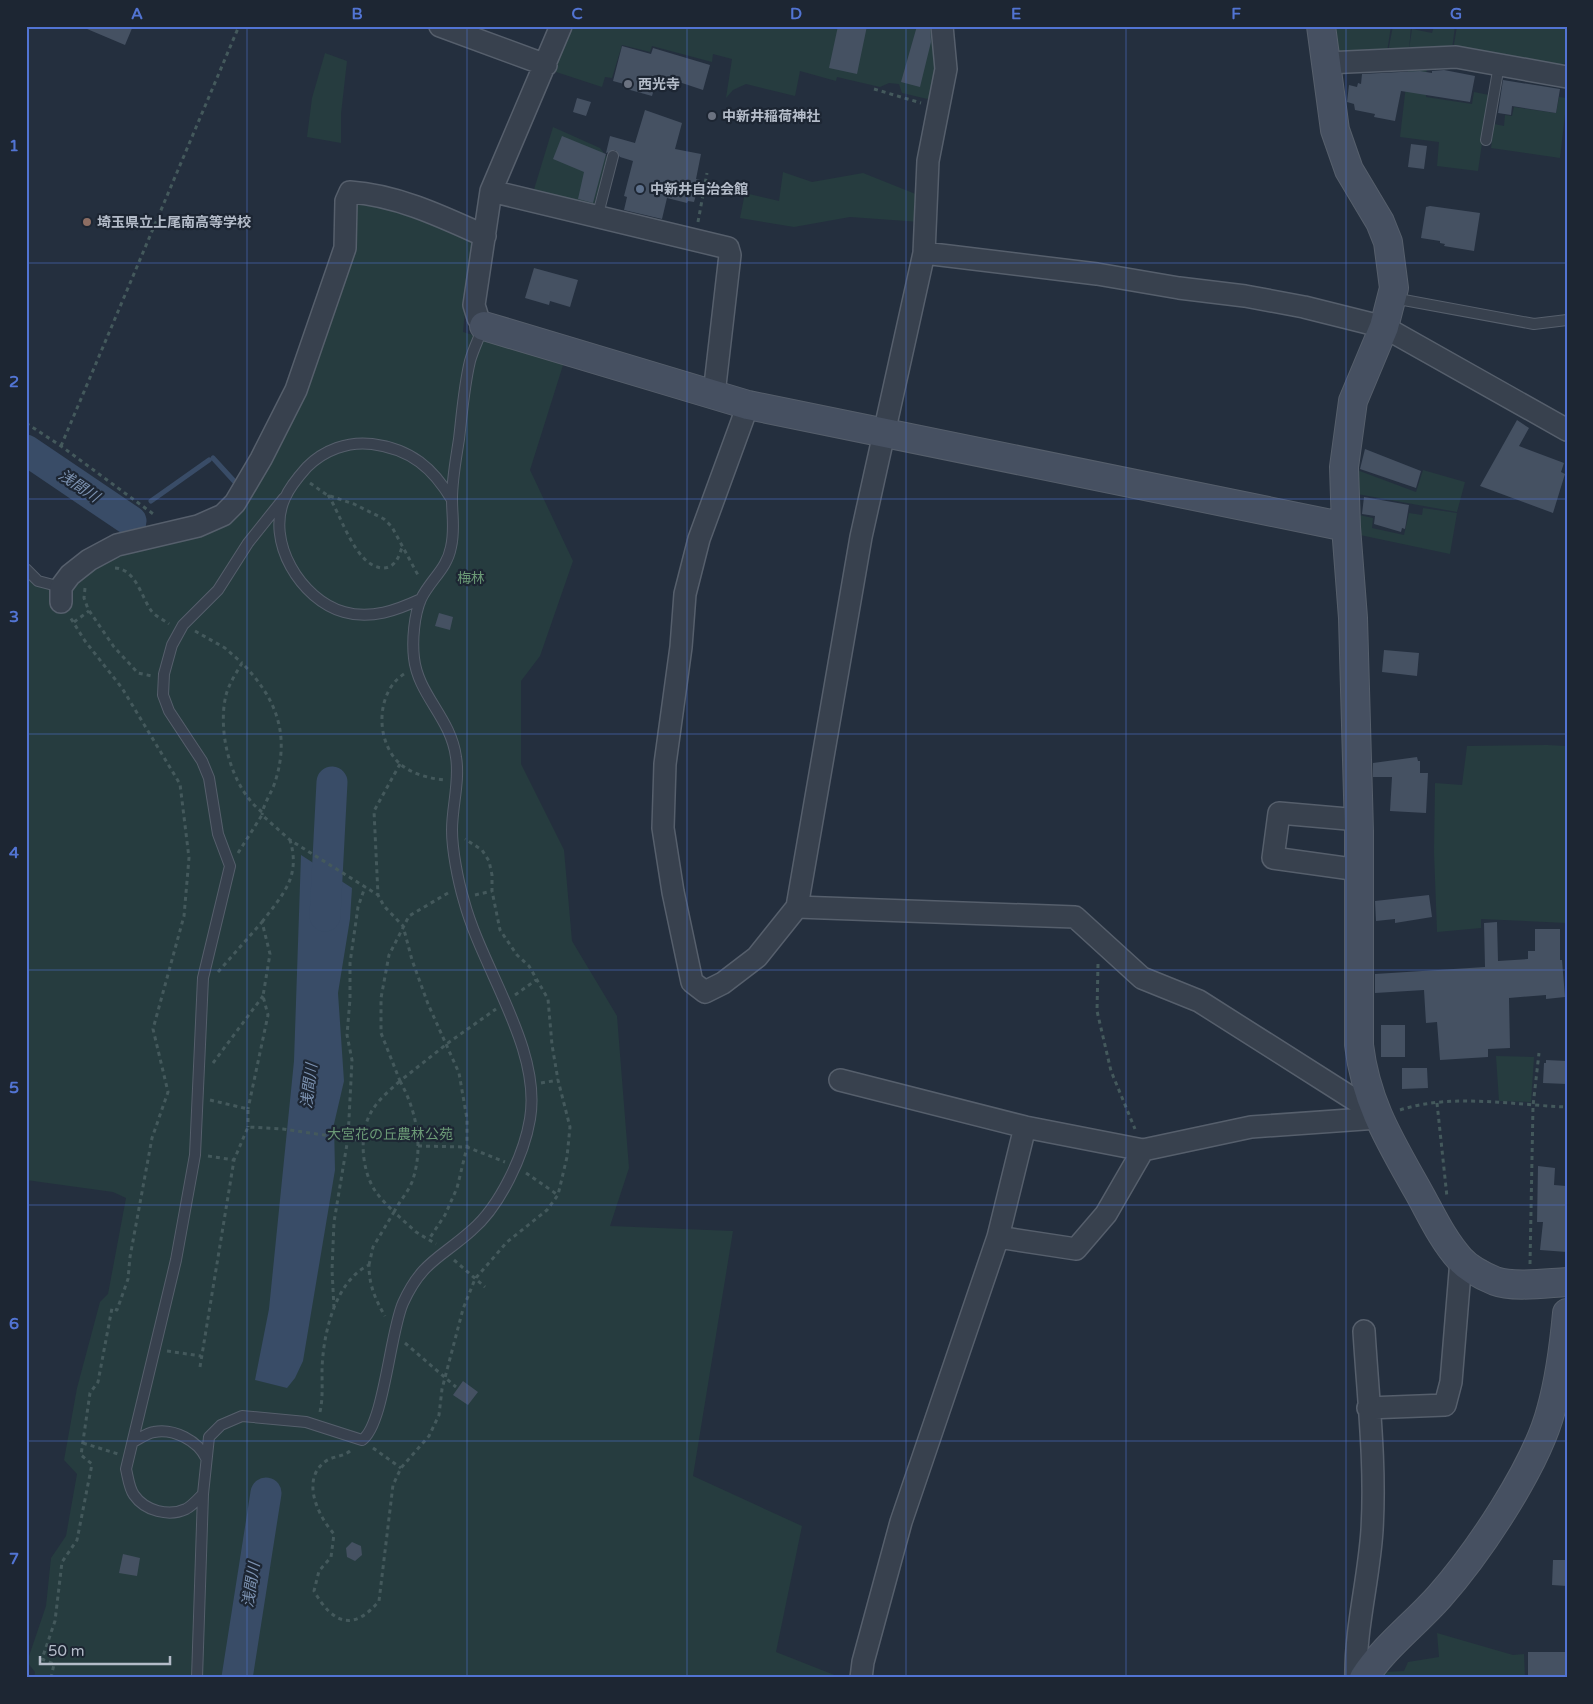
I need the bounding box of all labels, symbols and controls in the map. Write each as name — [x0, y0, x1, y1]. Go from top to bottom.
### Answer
text: A — [131, 4, 143, 24]
text: B — [351, 4, 363, 24]
text: C — [571, 4, 583, 24]
text: D — [790, 4, 802, 24]
text: E — [1011, 4, 1021, 24]
text: F — [1231, 4, 1241, 24]
text: G — [1450, 4, 1462, 24]
place label: 西光寺 — [638, 76, 680, 93]
marker: 西光寺 — [622, 78, 634, 90]
place label: 中新井稲荷神社 — [722, 108, 820, 125]
marker: 中新井稲荷神社 — [706, 110, 718, 122]
text: 1 — [9, 136, 19, 156]
place label: 中新井自治会館 — [650, 181, 748, 198]
marker: 中新井自治会館 — [634, 183, 646, 195]
place label: 埼玉県立上尾南高等学校 — [97, 214, 251, 231]
marker: 埼玉県立上尾南高等学校 — [81, 216, 93, 228]
text: 2 — [9, 372, 19, 392]
water label: 浅間川 — [55, 466, 104, 507]
park label: 梅林 — [457, 570, 485, 587]
text: 3 — [9, 607, 19, 627]
text: 4 — [9, 843, 19, 863]
water label: 浅間川 — [297, 1061, 321, 1109]
text: 5 — [9, 1078, 19, 1098]
park label: 大宮花の丘農林公苑 — [327, 1126, 453, 1143]
text: 6 — [9, 1314, 19, 1334]
text: 7 — [9, 1549, 19, 1569]
water label: 浅間川 — [239, 1559, 264, 1609]
scale bar — [40, 1634, 170, 1666]
text: 50 m — [48, 1642, 85, 1660]

